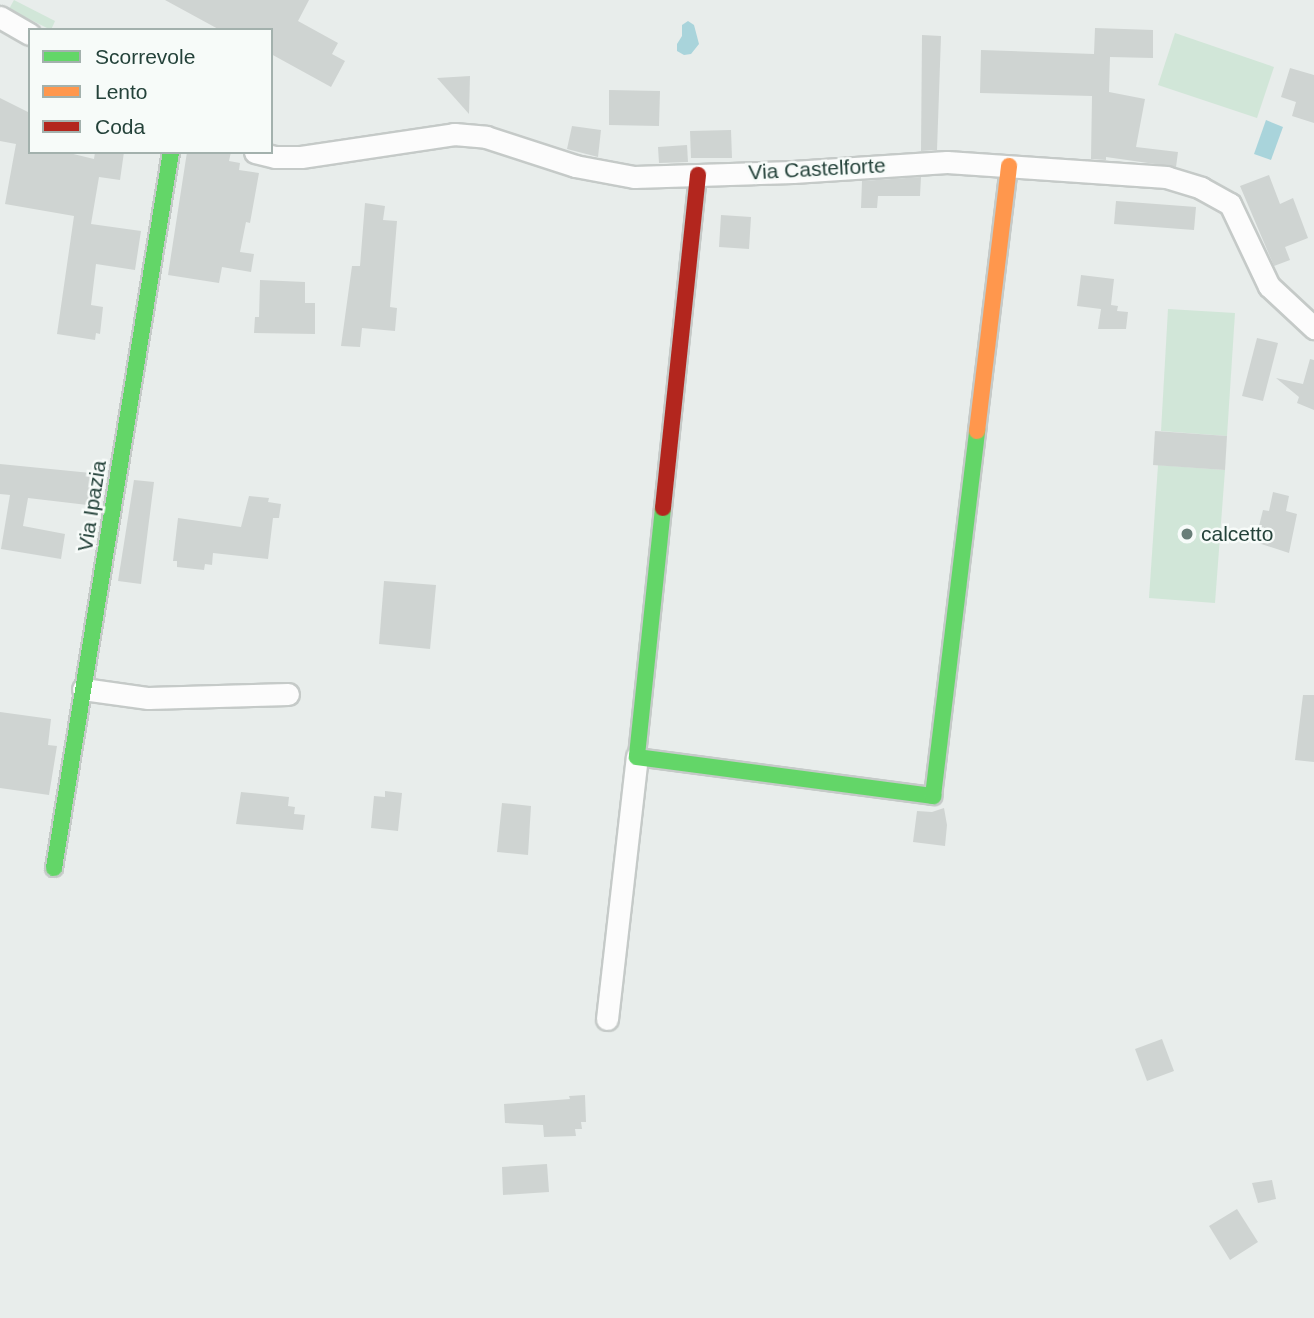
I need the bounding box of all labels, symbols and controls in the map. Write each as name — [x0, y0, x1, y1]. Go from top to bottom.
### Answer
legend — [28, 28, 273, 154]
text: Scorrevole — [95, 45, 195, 68]
text: Lento — [95, 80, 148, 103]
text: Coda — [95, 115, 145, 138]
street label: Via Castelforte — [748, 153, 886, 185]
street label: Via Ipazia — [72, 459, 112, 553]
place label: calcetto — [1201, 521, 1273, 547]
marker: calcetto — [1179, 526, 1195, 542]

